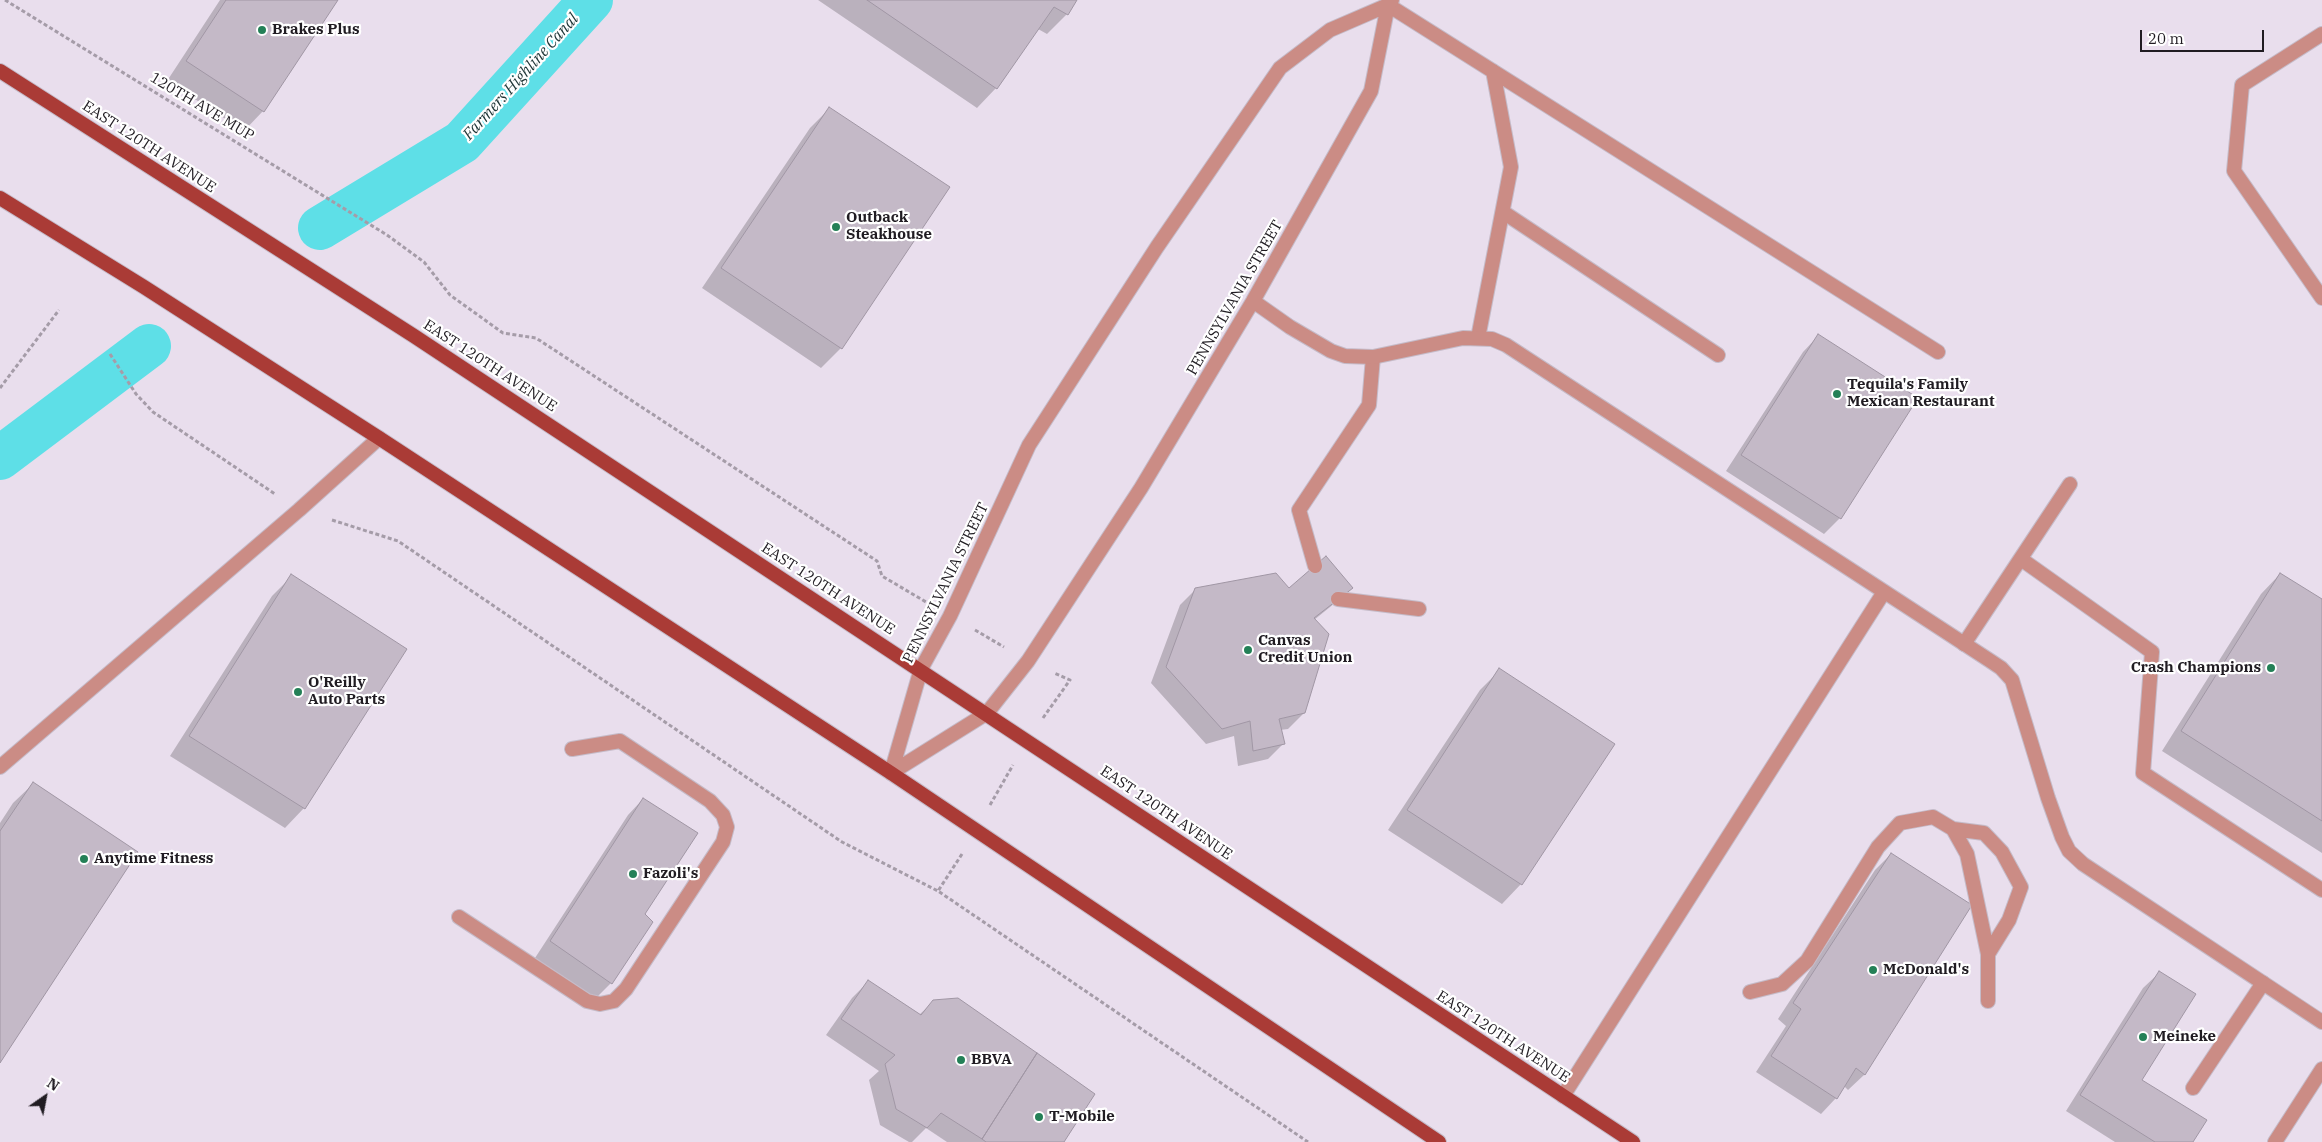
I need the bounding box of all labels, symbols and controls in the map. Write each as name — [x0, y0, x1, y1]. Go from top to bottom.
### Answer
water label: Farmers Highline Canal — [459, 10, 583, 144]
scale bar — [2142, 20, 2266, 52]
place label: Brakes Plus — [272, 21, 360, 39]
marker: Brakes Plus — [256, 24, 268, 36]
text: 20 m — [2148, 29, 2184, 48]
street label: 120TH AVE MUP — [147, 69, 257, 145]
street label: EAST 120TH AVENUE — [79, 97, 219, 197]
place label: Outback Steakhouse — [846, 209, 932, 244]
street label: PENNSYLVANIA STREET — [1183, 217, 1287, 379]
marker: Outback Steakhouse — [830, 221, 842, 233]
street label: EAST 120TH AVENUE — [420, 316, 560, 416]
place label: Tequila's Family Mexican Restaurant — [1847, 376, 1994, 411]
marker: Tequila's Family Mexican Restaurant — [1831, 388, 1843, 400]
street label: PENNSYLVANIA STREET — [899, 500, 993, 666]
street label: EAST 120TH AVENUE — [758, 539, 898, 639]
place label: Canvas Credit Union — [1258, 632, 1352, 667]
marker: Canvas Credit Union — [1242, 644, 1254, 656]
place label: Crash Champions — [2131, 659, 2261, 677]
marker: Crash Champions — [2265, 662, 2277, 674]
place label: O'Reilly Auto Parts — [308, 674, 385, 709]
marker: O'Reilly Auto Parts — [292, 686, 304, 698]
street label: EAST 120TH AVENUE — [1097, 762, 1235, 864]
place label: Anytime Fitness — [94, 850, 213, 868]
marker: Anytime Fitness — [78, 853, 90, 865]
place label: Fazoli's — [643, 865, 698, 883]
marker: Fazoli's — [627, 868, 639, 880]
place label: McDonald's — [1883, 961, 1969, 979]
marker: McDonald's — [1867, 964, 1879, 976]
street label: EAST 120TH AVENUE — [1433, 987, 1573, 1087]
place label: Meineke — [2153, 1028, 2216, 1046]
marker: Meineke — [2137, 1031, 2149, 1043]
place label: BBVA — [971, 1051, 1012, 1069]
marker: BBVA — [955, 1054, 967, 1066]
north arrow — [20, 1072, 70, 1122]
text: N — [44, 1074, 63, 1095]
place label: T-Mobile — [1049, 1108, 1115, 1126]
marker: T-Mobile — [1033, 1111, 1045, 1123]

